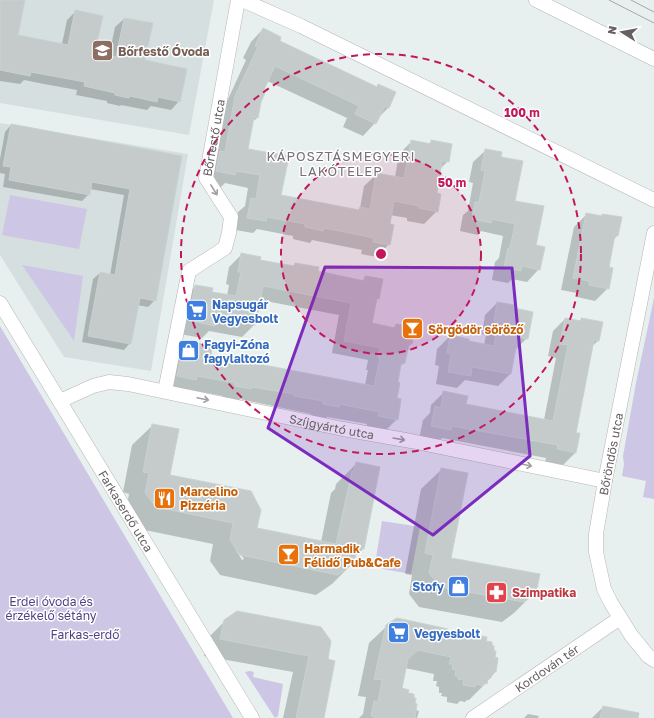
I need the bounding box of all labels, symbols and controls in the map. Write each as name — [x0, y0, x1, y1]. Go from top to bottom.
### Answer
north arrow — [602, 12, 642, 52]
text: N — [605, 25, 619, 35]
school or university icon: Bőrfestő Óvoda — [89, 38, 115, 64]
place label: Bőrfestő Óvoda — [118, 44, 209, 59]
street label: Bőrfestő utca — [199, 98, 228, 178]
text: 100 m — [504, 105, 540, 120]
district label: KÁPOSZTÁSMEGYERI LAKÓTELEP — [267, 148, 415, 179]
text: 50 m — [438, 175, 466, 190]
one-way arrow — [210, 184, 218, 195]
centre of rings — [374, 247, 388, 261]
place label: Napsugár Vegyesbolt — [212, 297, 278, 326]
supermarket icon: Napsugár Vegyesbolt — [184, 298, 210, 324]
bar icon: Sörgödör söröző — [400, 316, 426, 342]
place label: Sörgödör söröző — [428, 322, 524, 337]
place label: Fagyi-Zóna fagylaltozó — [204, 337, 270, 366]
shop icon: Fagyi-Zóna fagylaltozó — [176, 338, 202, 364]
one-way arrow — [196, 396, 209, 404]
street label: Szíjgyártó utca — [288, 410, 375, 442]
street label: Bőröndös utca — [596, 411, 626, 497]
one-way arrow — [392, 435, 405, 443]
one-way arrow — [519, 462, 532, 470]
street label: Farkaserdő utca — [96, 467, 157, 554]
place label: Marcelino Pizzéria — [180, 484, 238, 513]
restaurant icon: Marcelino Pizzéria — [152, 485, 178, 511]
place label: Harmadik Félidő Pub&Cafe — [304, 541, 401, 570]
bar icon: Harmadik Félidő Pub&Cafe — [276, 542, 302, 568]
shop icon: Stofy — [446, 573, 472, 599]
place label: Stofy — [412, 579, 445, 594]
pharmacy icon: Szimpatika — [484, 579, 510, 605]
place label: Szimpatika — [512, 585, 576, 600]
park label: Erdei óvoda és érzékelő sétány — [5, 594, 97, 623]
supermarket icon: Vegyesbolt — [386, 620, 412, 646]
place label: Vegyesbolt — [414, 626, 480, 641]
park label: Farkas-erdő — [51, 627, 119, 642]
street label: Kordován tér — [512, 641, 582, 695]

